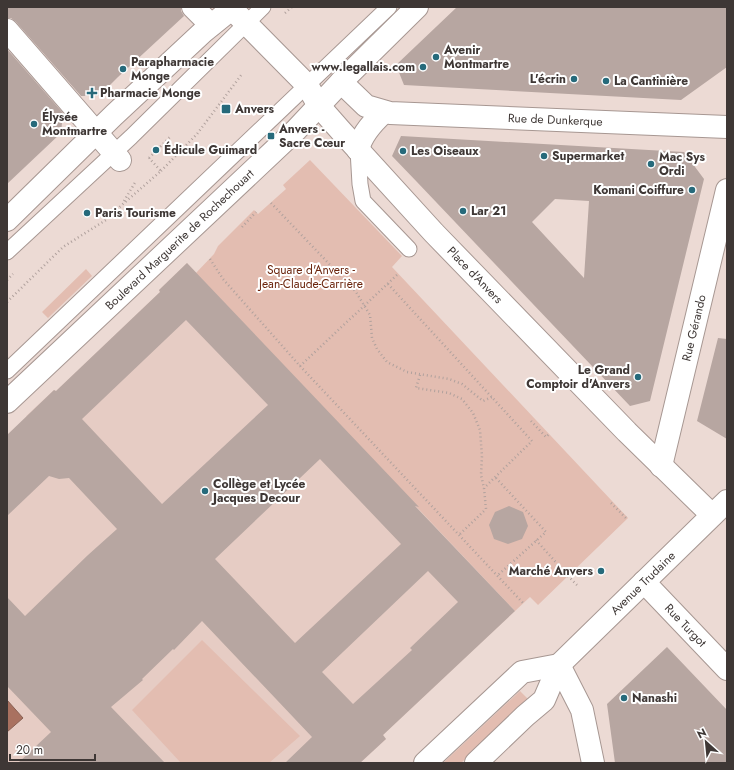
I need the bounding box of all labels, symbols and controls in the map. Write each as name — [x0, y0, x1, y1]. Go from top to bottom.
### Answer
place label: Avenir Montmartre — [443, 41, 509, 73]
marker: Avenir Montmartre — [431, 52, 441, 62]
place label: Parapharmacie Monge — [131, 53, 214, 85]
place label: www.legallais.com — [310, 58, 415, 76]
marker: www.legallais.com — [418, 62, 428, 72]
marker: Parapharmacie Monge — [118, 64, 128, 74]
place label: L'écrin — [530, 70, 566, 88]
place label: La Cantinière — [614, 72, 688, 90]
marker: L'écrin — [569, 74, 579, 84]
marker: La Cantinière — [601, 76, 611, 86]
place label: Pharmacie Monge — [100, 84, 201, 102]
marker: Pharmacie Monge — [87, 88, 97, 98]
place label: Anvers — [234, 100, 275, 118]
marker: Anvers — [220, 103, 232, 115]
place label: Élysée Montmartre — [42, 108, 107, 140]
street label: Rue de Dunkerque — [507, 109, 603, 131]
marker: Élysée Montmartre — [29, 119, 39, 129]
place label: Anvers - Sacre Cœur — [278, 120, 345, 152]
marker: Anvers - Sacre Cœur — [266, 131, 276, 141]
place label: Édicule Guimard — [164, 141, 257, 159]
place label: Les Oiseaux — [411, 142, 479, 160]
marker: Édicule Guimard — [151, 145, 161, 155]
marker: Les Oiseaux — [398, 146, 408, 156]
place label: Supermarket — [552, 147, 624, 165]
place label: Mac Sys Ordi — [659, 148, 705, 180]
marker: Supermarket — [539, 151, 549, 161]
marker: Mac Sys Ordi — [646, 159, 656, 169]
street label: Boulevard Marguerite de Rochechouart — [101, 165, 258, 314]
place label: Komani Coiffure — [593, 181, 684, 199]
marker: Komani Coiffure — [687, 185, 697, 195]
place label: Lar 21 — [471, 202, 506, 220]
place label: Paris Tourisme — [95, 204, 176, 222]
marker: Lar 21 — [458, 206, 468, 216]
marker: Paris Tourisme — [82, 208, 92, 218]
street label: Place d'Anvers — [443, 242, 507, 308]
park label: Square d'Anvers - Jean-Claude-Carrière — [257, 261, 363, 293]
street label: Rue Gérando — [677, 292, 711, 363]
place label: Le Grand Comptoir d'Anvers — [526, 361, 631, 393]
marker: Le Grand Comptoir d'Anvers — [633, 372, 643, 382]
place label: Collège et Lycée Jacques Decour — [211, 475, 306, 507]
marker: Collège et Lycée Jacques Decour — [200, 486, 210, 496]
street label: Avenue Trudaine — [606, 547, 679, 619]
place label: Marché Anvers — [509, 562, 594, 580]
marker: Marché Anvers — [596, 566, 606, 576]
street label: Rue Turgot — [660, 600, 711, 651]
place label: Nanashi — [632, 689, 677, 707]
marker: Nanashi — [619, 693, 629, 703]
north arrow — [686, 722, 726, 762]
text: N — [694, 724, 709, 742]
scale bar — [10, 736, 95, 762]
text: 20 m — [16, 741, 43, 759]

